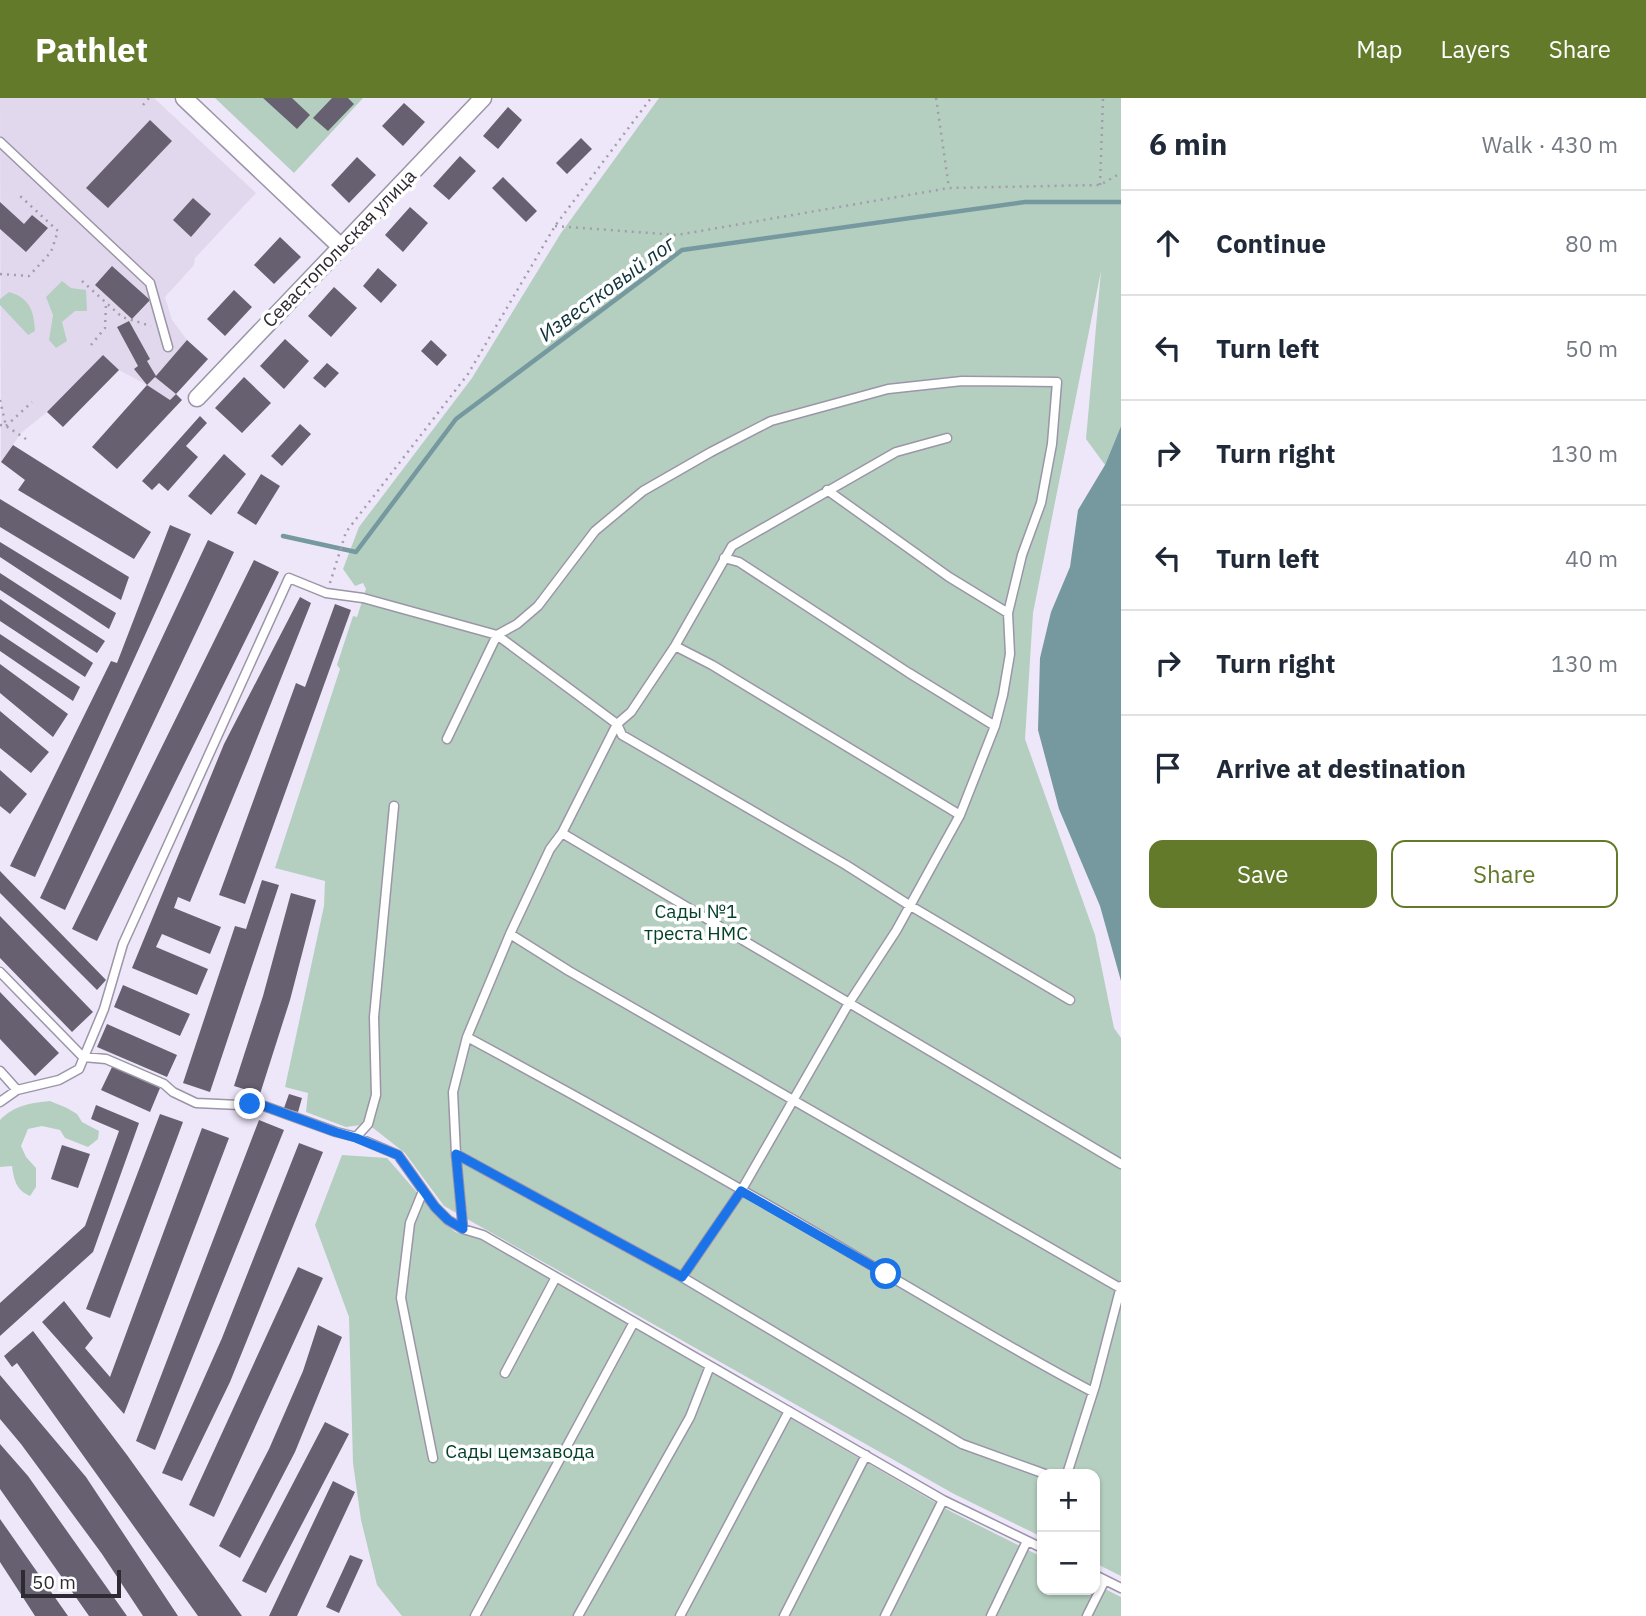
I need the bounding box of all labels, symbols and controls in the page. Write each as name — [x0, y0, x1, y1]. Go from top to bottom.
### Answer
text: Pathlet — [35, 28, 148, 71]
text: Map — [1356, 33, 1403, 65]
text: Layers — [1441, 33, 1511, 65]
text: Share — [1549, 33, 1611, 65]
text: 6 min — [1149, 124, 1227, 163]
text: Walk · 430 m — [1482, 129, 1618, 159]
street label: Севастопольская улица — [257, 164, 421, 332]
icon: ahead — [1149, 224, 1187, 262]
text: Continue — [1216, 226, 1326, 260]
water label: Известковый лог — [532, 228, 681, 347]
text: 80 m — [1565, 228, 1618, 258]
icon: left — [1149, 329, 1187, 367]
text: Turn left — [1216, 331, 1319, 365]
text: 50 m — [1565, 333, 1618, 363]
icon: right — [1149, 434, 1187, 472]
text: Turn right — [1216, 436, 1335, 470]
text: 130 m — [1551, 438, 1618, 468]
icon: left — [1149, 539, 1187, 577]
text: Turn left — [1216, 541, 1319, 575]
text: 40 m — [1565, 543, 1618, 573]
icon: right — [1149, 644, 1187, 682]
text: Turn right — [1216, 646, 1335, 680]
text: 130 m — [1551, 648, 1618, 678]
icon: arrive — [1149, 749, 1187, 787]
text: Arrive at destination — [1216, 751, 1466, 785]
button: Save — [1149, 840, 1377, 908]
button: Share — [1391, 840, 1618, 908]
park label: Сады №1 треста НМС — [644, 899, 748, 945]
route end — [234, 1088, 265, 1119]
route start — [870, 1258, 901, 1289]
park label: Сады цемзавода — [445, 1439, 595, 1463]
map controls — [1037, 1469, 1100, 1595]
button: + — [1037, 1469, 1100, 1532]
button: − — [1037, 1532, 1100, 1595]
scale bar — [21, 1567, 121, 1599]
text: 50 m — [32, 1570, 76, 1594]

